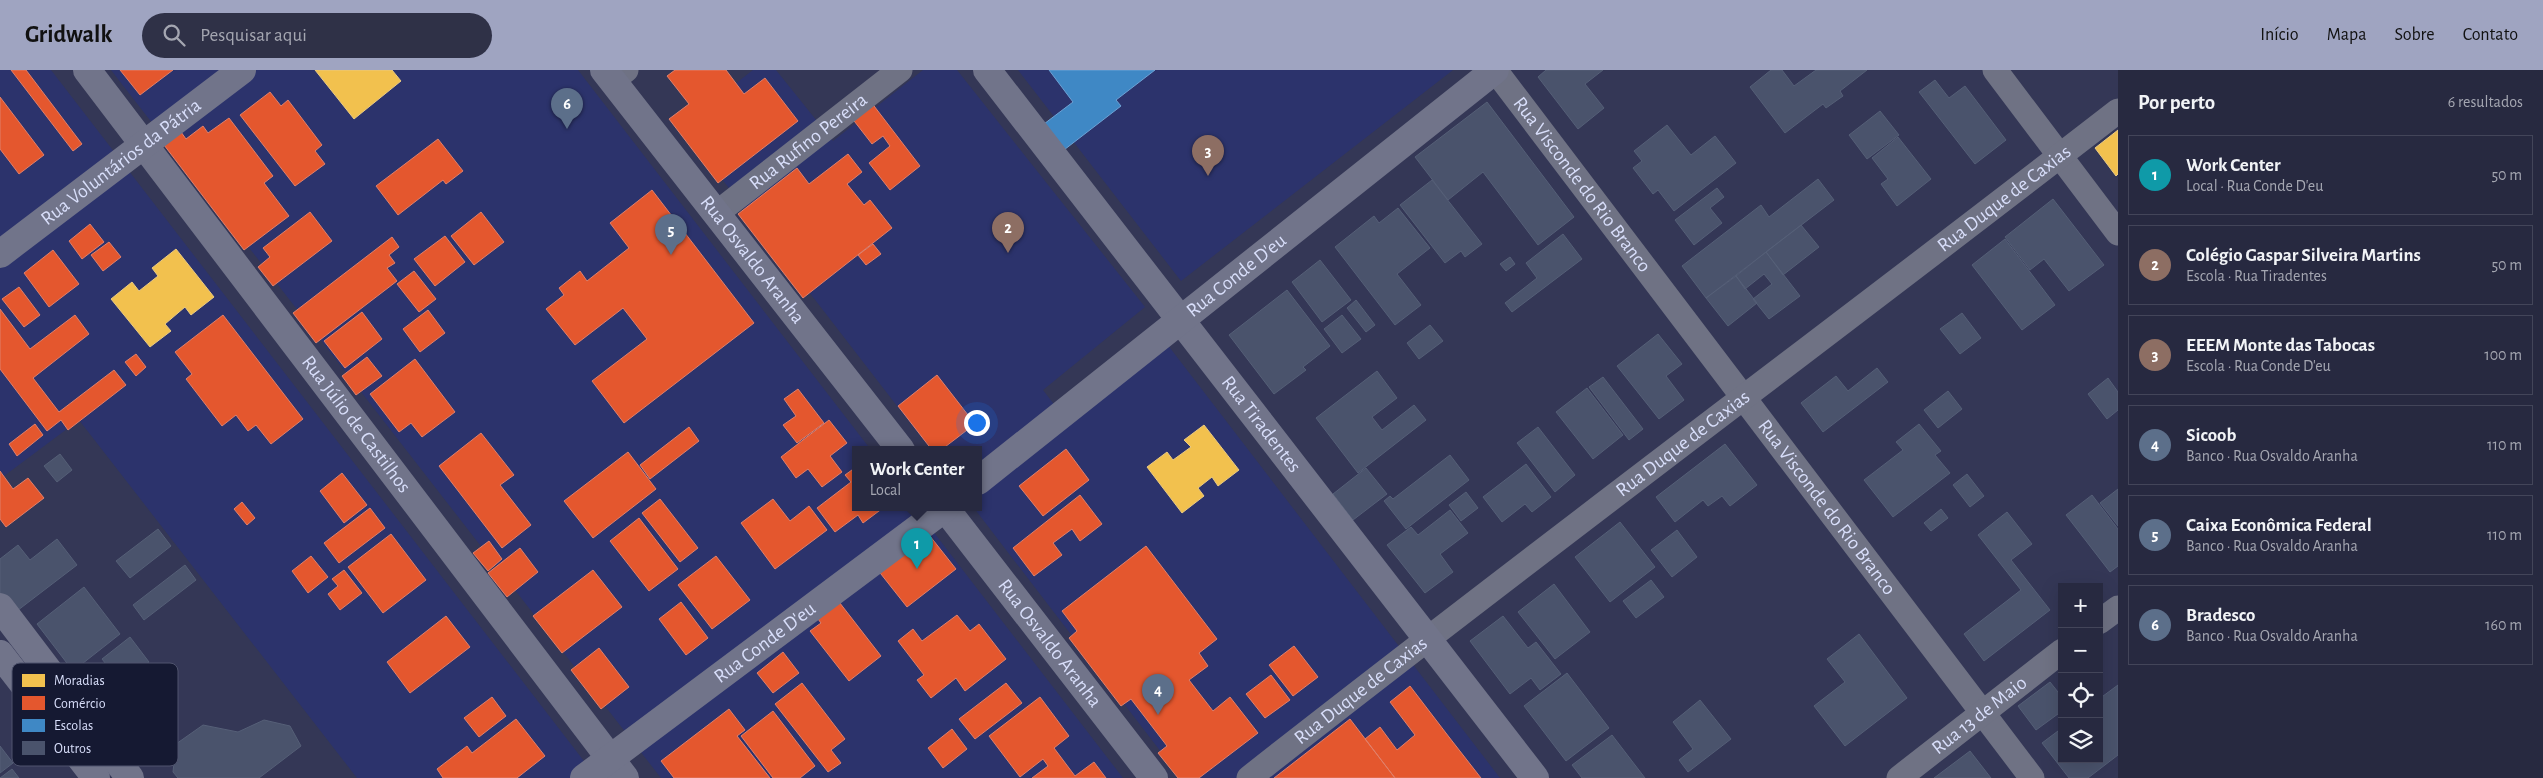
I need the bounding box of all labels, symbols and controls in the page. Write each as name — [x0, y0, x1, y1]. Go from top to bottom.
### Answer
search box — [142, 13, 492, 58]
icon: search — [160, 21, 188, 49]
text: Gridwalk — [25, 23, 112, 47]
text: Pesquisar aqui — [200, 26, 307, 45]
text: Início — [2260, 26, 2299, 44]
text: Mapa — [2327, 26, 2367, 44]
text: Sobre — [2395, 26, 2435, 44]
text: Contato — [2463, 26, 2518, 44]
pin: 6 — [551, 88, 583, 129]
street label: Rua Rufino Pereira — [746, 89, 871, 194]
text: Por perto — [2138, 92, 2215, 113]
street label: Rua Visconde do Rio Branco — [1509, 93, 1655, 276]
text: 6 resultados — [2448, 94, 2523, 110]
street label: Rua Voluntários da Pátria — [37, 95, 205, 229]
pin: 3 — [1192, 135, 1224, 176]
street label: Rua Duque de Caxias — [1934, 141, 2075, 256]
text: Work Center — [2186, 156, 2281, 175]
text: 1 — [2152, 167, 2158, 183]
text: 50 m — [2491, 167, 2522, 183]
text: Local · Rua Conde D'eu — [2186, 178, 2323, 194]
street label: Rua Osvaldo Aranha — [696, 192, 808, 328]
pin: 2 — [992, 212, 1024, 253]
pin: 5 — [655, 214, 687, 255]
street label: Rua Conde D'eu — [1183, 230, 1290, 321]
text: Colégio Gaspar Silveira Martins — [2186, 246, 2421, 265]
text: 2 — [2151, 257, 2159, 273]
text: 50 m — [2491, 257, 2522, 273]
text: Escola · Rua Tiradentes — [2186, 268, 2327, 284]
text: EEEM Monte das Tabocas — [2186, 336, 2375, 355]
text: 3 — [2152, 347, 2158, 363]
text: 100 m — [2484, 347, 2522, 363]
street label: Rua Júlio de Castilhos — [298, 352, 415, 497]
text: Escola · Rua Conde D'eu — [2186, 358, 2331, 374]
street label: Rua Tiradentes — [1218, 372, 1305, 476]
street label: Rua Duque de Caxias — [1612, 386, 1754, 501]
your location — [964, 410, 990, 436]
street label: Rua Visconde do Rio Branco — [1754, 416, 1899, 599]
text: Sicoob — [2186, 426, 2236, 445]
text: 4 — [2151, 437, 2159, 453]
text: 110 m — [2487, 437, 2522, 453]
popup — [852, 446, 982, 511]
text: Banco · Rua Osvaldo Aranha — [2186, 448, 2358, 464]
text: Work Center — [870, 460, 964, 479]
text: Local — [870, 482, 901, 498]
text: Caixa Econômica Federal — [2186, 516, 2372, 535]
text: 5 — [2152, 527, 2158, 543]
text: 110 m — [2487, 527, 2522, 543]
pin: 1 — [901, 528, 933, 569]
text: Banco · Rua Osvaldo Aranha — [2186, 538, 2358, 554]
street label: Rua Osvaldo Aranha — [994, 575, 1105, 711]
map controls — [2058, 583, 2103, 763]
button: + — [2058, 583, 2103, 628]
street label: Rua Conde D'eu — [711, 598, 819, 687]
text: Bradesco — [2186, 606, 2255, 625]
text: 6 — [2151, 617, 2159, 633]
text: 160 m — [2485, 617, 2522, 633]
button: − — [2058, 628, 2103, 673]
text: Banco · Rua Osvaldo Aranha — [2186, 628, 2358, 644]
street label: Rua Duque de Caxias — [1291, 633, 1431, 748]
legend — [12, 663, 178, 766]
street label: Rua 13 de Maio — [1928, 672, 2031, 758]
button: locate — [2058, 673, 2103, 718]
text: Moradias — [54, 674, 105, 688]
pin: 4 — [1142, 674, 1174, 715]
text: Comércio — [54, 697, 106, 711]
button: layers — [2058, 718, 2103, 763]
text: Escolas — [54, 719, 93, 733]
text: Outros — [54, 742, 91, 756]

